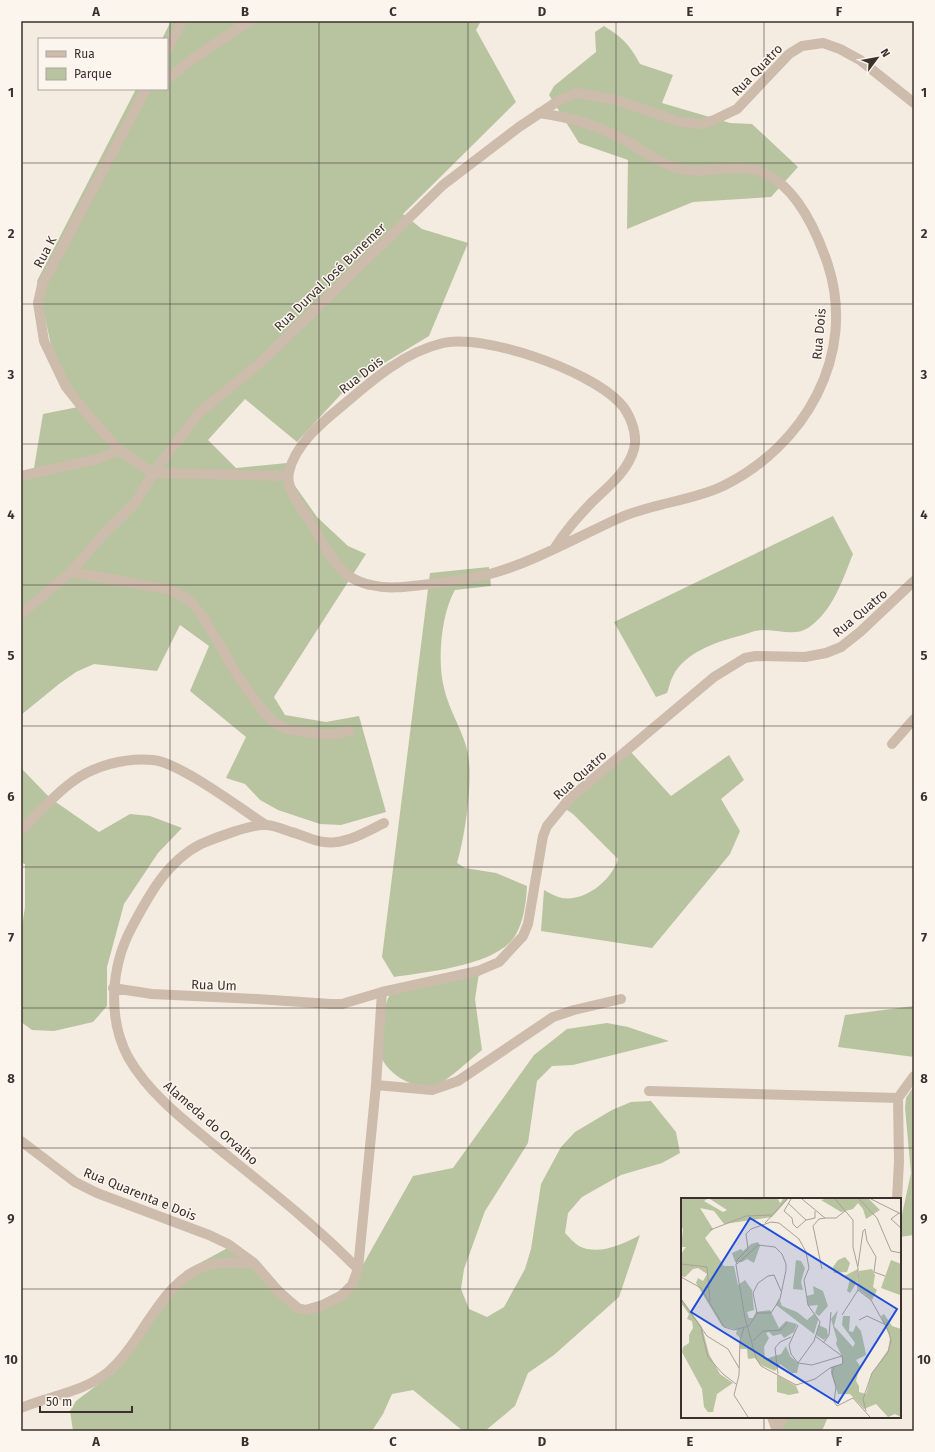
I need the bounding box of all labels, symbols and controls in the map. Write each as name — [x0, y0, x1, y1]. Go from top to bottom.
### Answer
text: A — [91, 4, 100, 19]
text: B — [241, 4, 249, 19]
text: C — [389, 4, 397, 19]
text: D — [538, 4, 547, 19]
text: E — [687, 4, 694, 19]
text: F — [836, 4, 843, 19]
legend — [38, 38, 168, 90]
north arrow — [857, 38, 897, 78]
street label: Rua Quatro — [729, 41, 785, 99]
text: N — [878, 46, 893, 60]
text: Rua — [74, 47, 95, 61]
text: Parque — [74, 67, 112, 81]
text: 1 — [8, 85, 14, 100]
text: 1 — [921, 85, 927, 100]
street label: Rua Durval José Bunemer — [271, 220, 389, 334]
text: 2 — [8, 226, 15, 241]
text: 2 — [921, 226, 928, 241]
street label: Rua K — [30, 233, 60, 270]
street label: Rua Dois — [809, 308, 829, 360]
street label: Rua Dois — [336, 353, 386, 397]
text: 3 — [7, 367, 15, 382]
text: 3 — [920, 367, 928, 382]
text: 4 — [7, 507, 15, 522]
text: 4 — [920, 507, 928, 522]
street label: Rua Quatro — [830, 586, 890, 640]
text: 5 — [8, 648, 15, 663]
text: 5 — [921, 648, 928, 663]
street label: Rua Quatro — [550, 747, 610, 803]
text: 6 — [7, 789, 15, 804]
text: 6 — [920, 789, 928, 804]
text: 7 — [8, 930, 14, 945]
text: 7 — [921, 930, 927, 945]
street label: Rua Um — [191, 977, 237, 993]
text: 8 — [7, 1071, 15, 1086]
text: 8 — [920, 1071, 928, 1086]
street label: Alameda do Orvalho — [161, 1078, 261, 1168]
street label: Rua Quarenta e Dois — [81, 1165, 199, 1223]
inset map — [681, 1198, 901, 1418]
text: 9 — [7, 1211, 15, 1226]
text: 9 — [920, 1211, 928, 1226]
text: 10 — [4, 1352, 18, 1367]
text: 10 — [917, 1352, 931, 1367]
scale bar — [40, 1388, 132, 1414]
text: 50 m — [46, 1395, 72, 1409]
text: A — [91, 1434, 100, 1449]
text: B — [241, 1434, 249, 1449]
text: C — [389, 1434, 397, 1449]
text: D — [538, 1434, 547, 1449]
text: E — [687, 1434, 694, 1449]
text: F — [836, 1434, 843, 1449]

